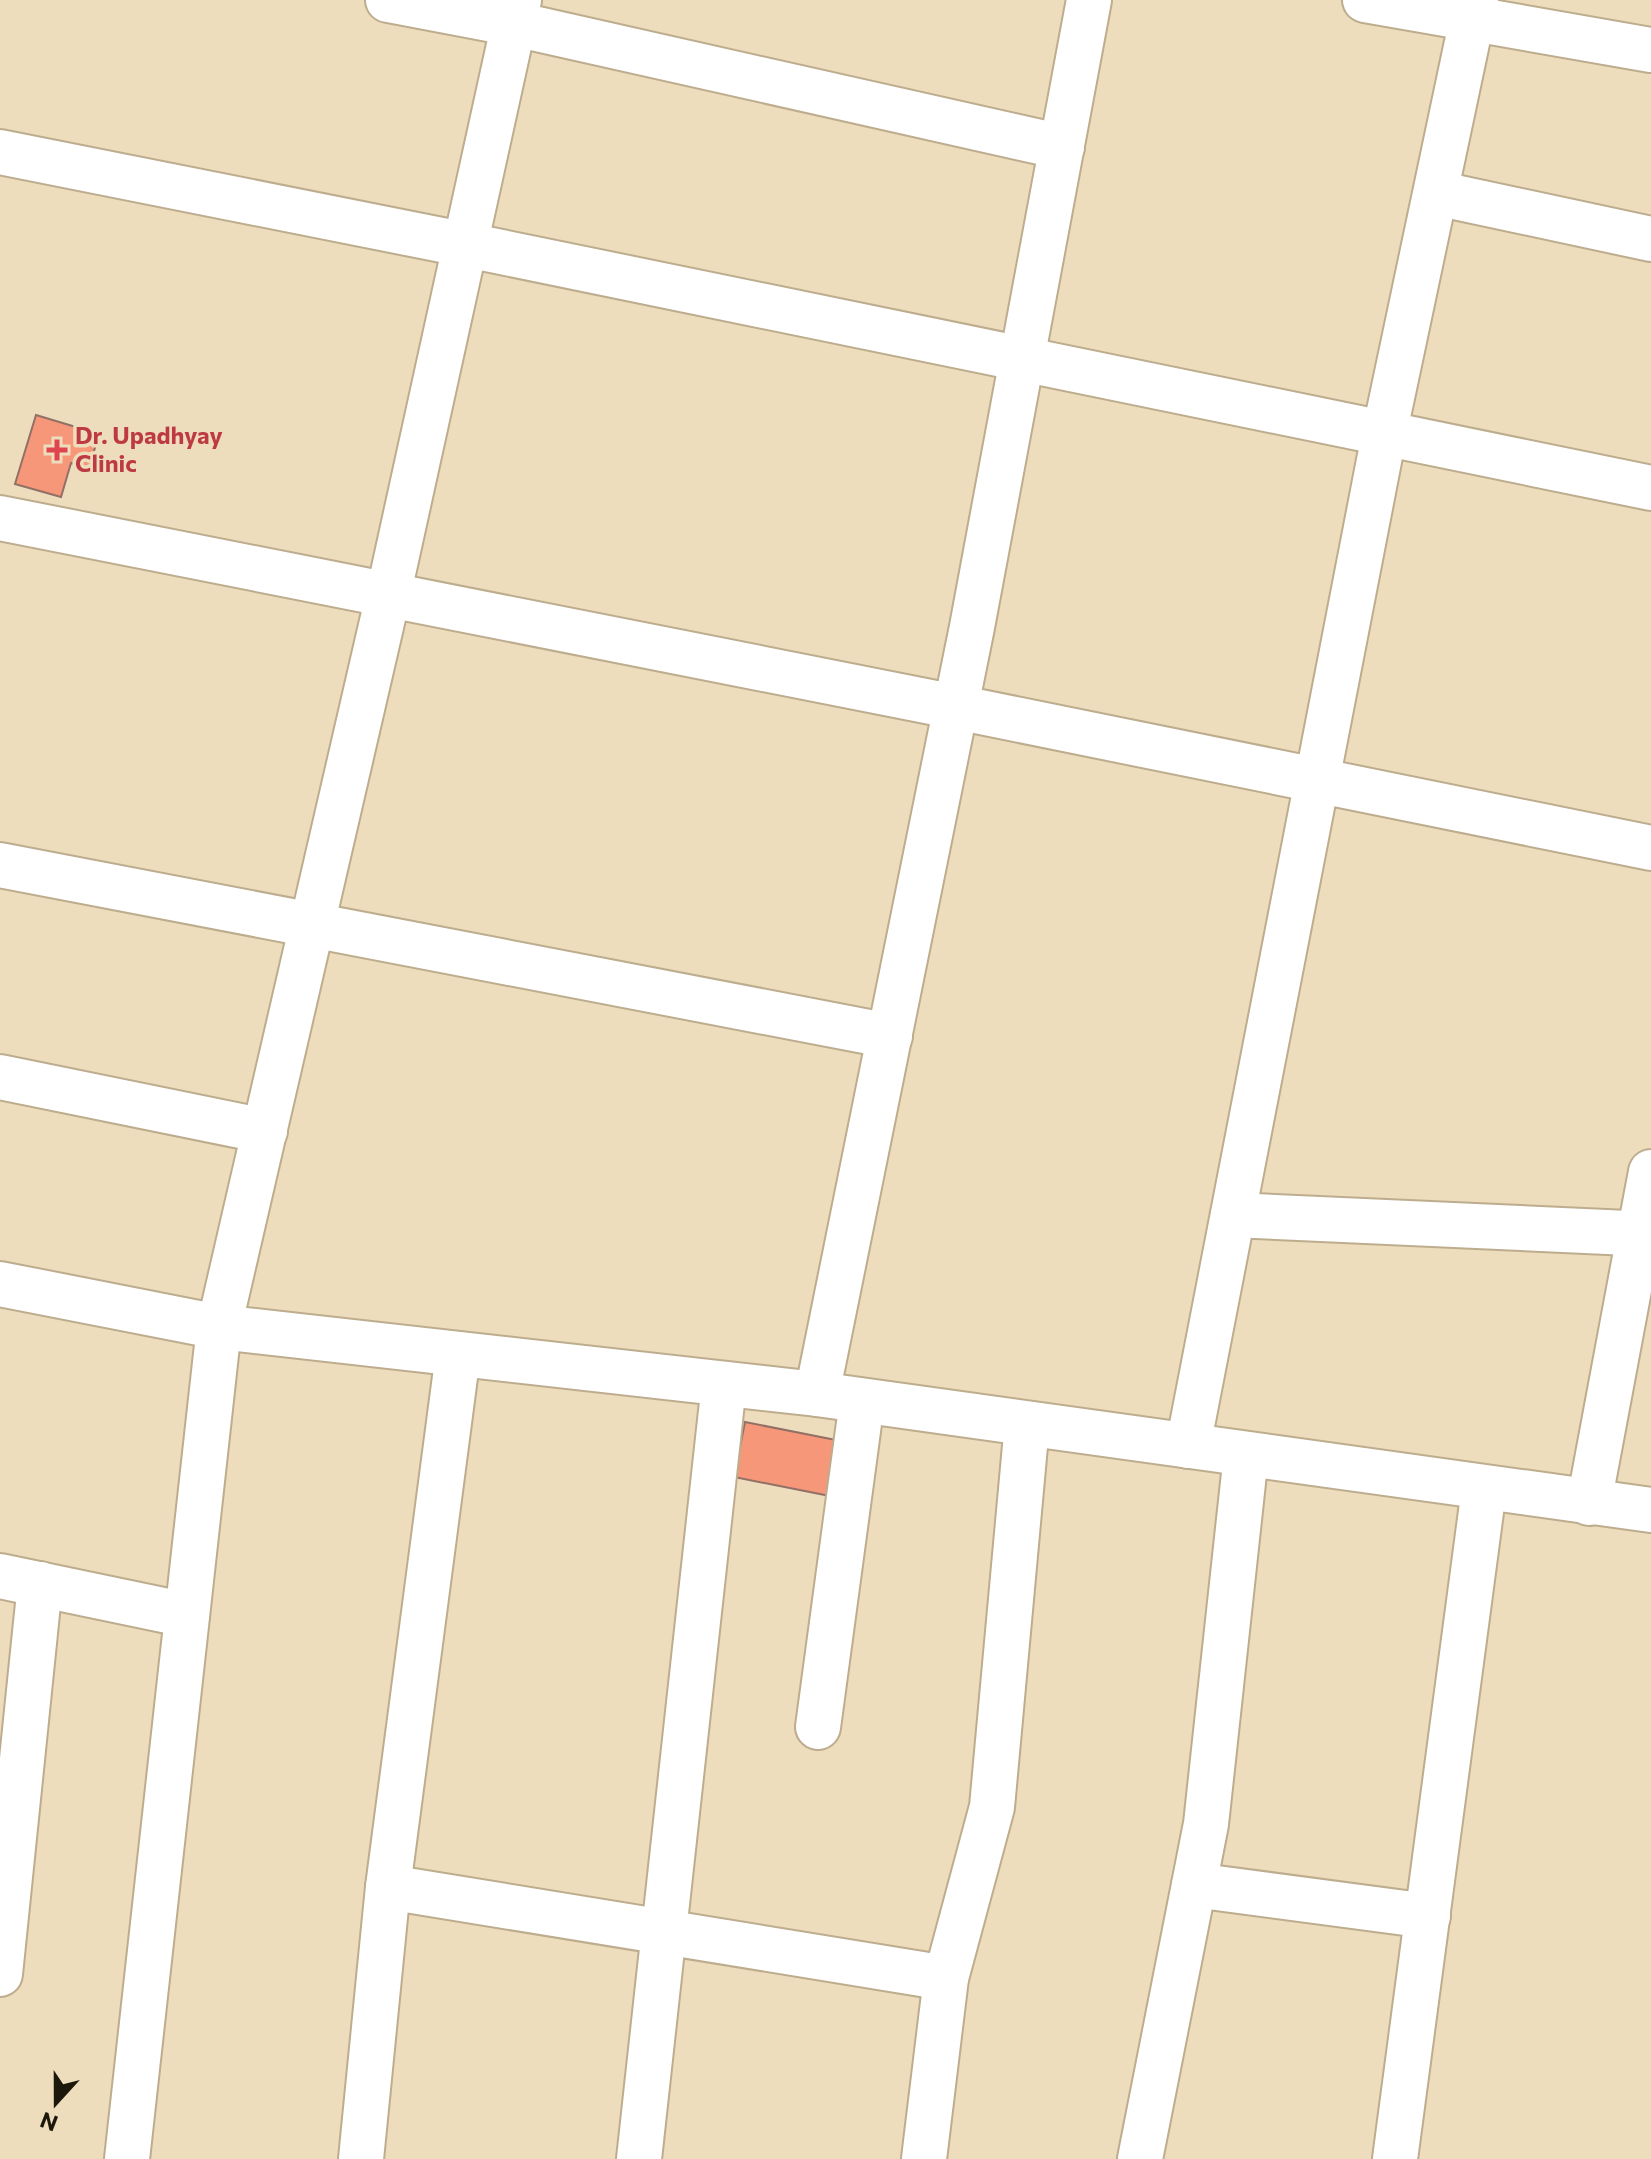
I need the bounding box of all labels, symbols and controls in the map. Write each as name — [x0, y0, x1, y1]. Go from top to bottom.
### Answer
place label: Dr. Upadhyay Clinic — [75, 420, 223, 477]
marker: Dr. Upadhyay Clinic — [46, 439, 68, 461]
north arrow — [16, 2063, 96, 2143]
text: N — [36, 2107, 61, 2138]

